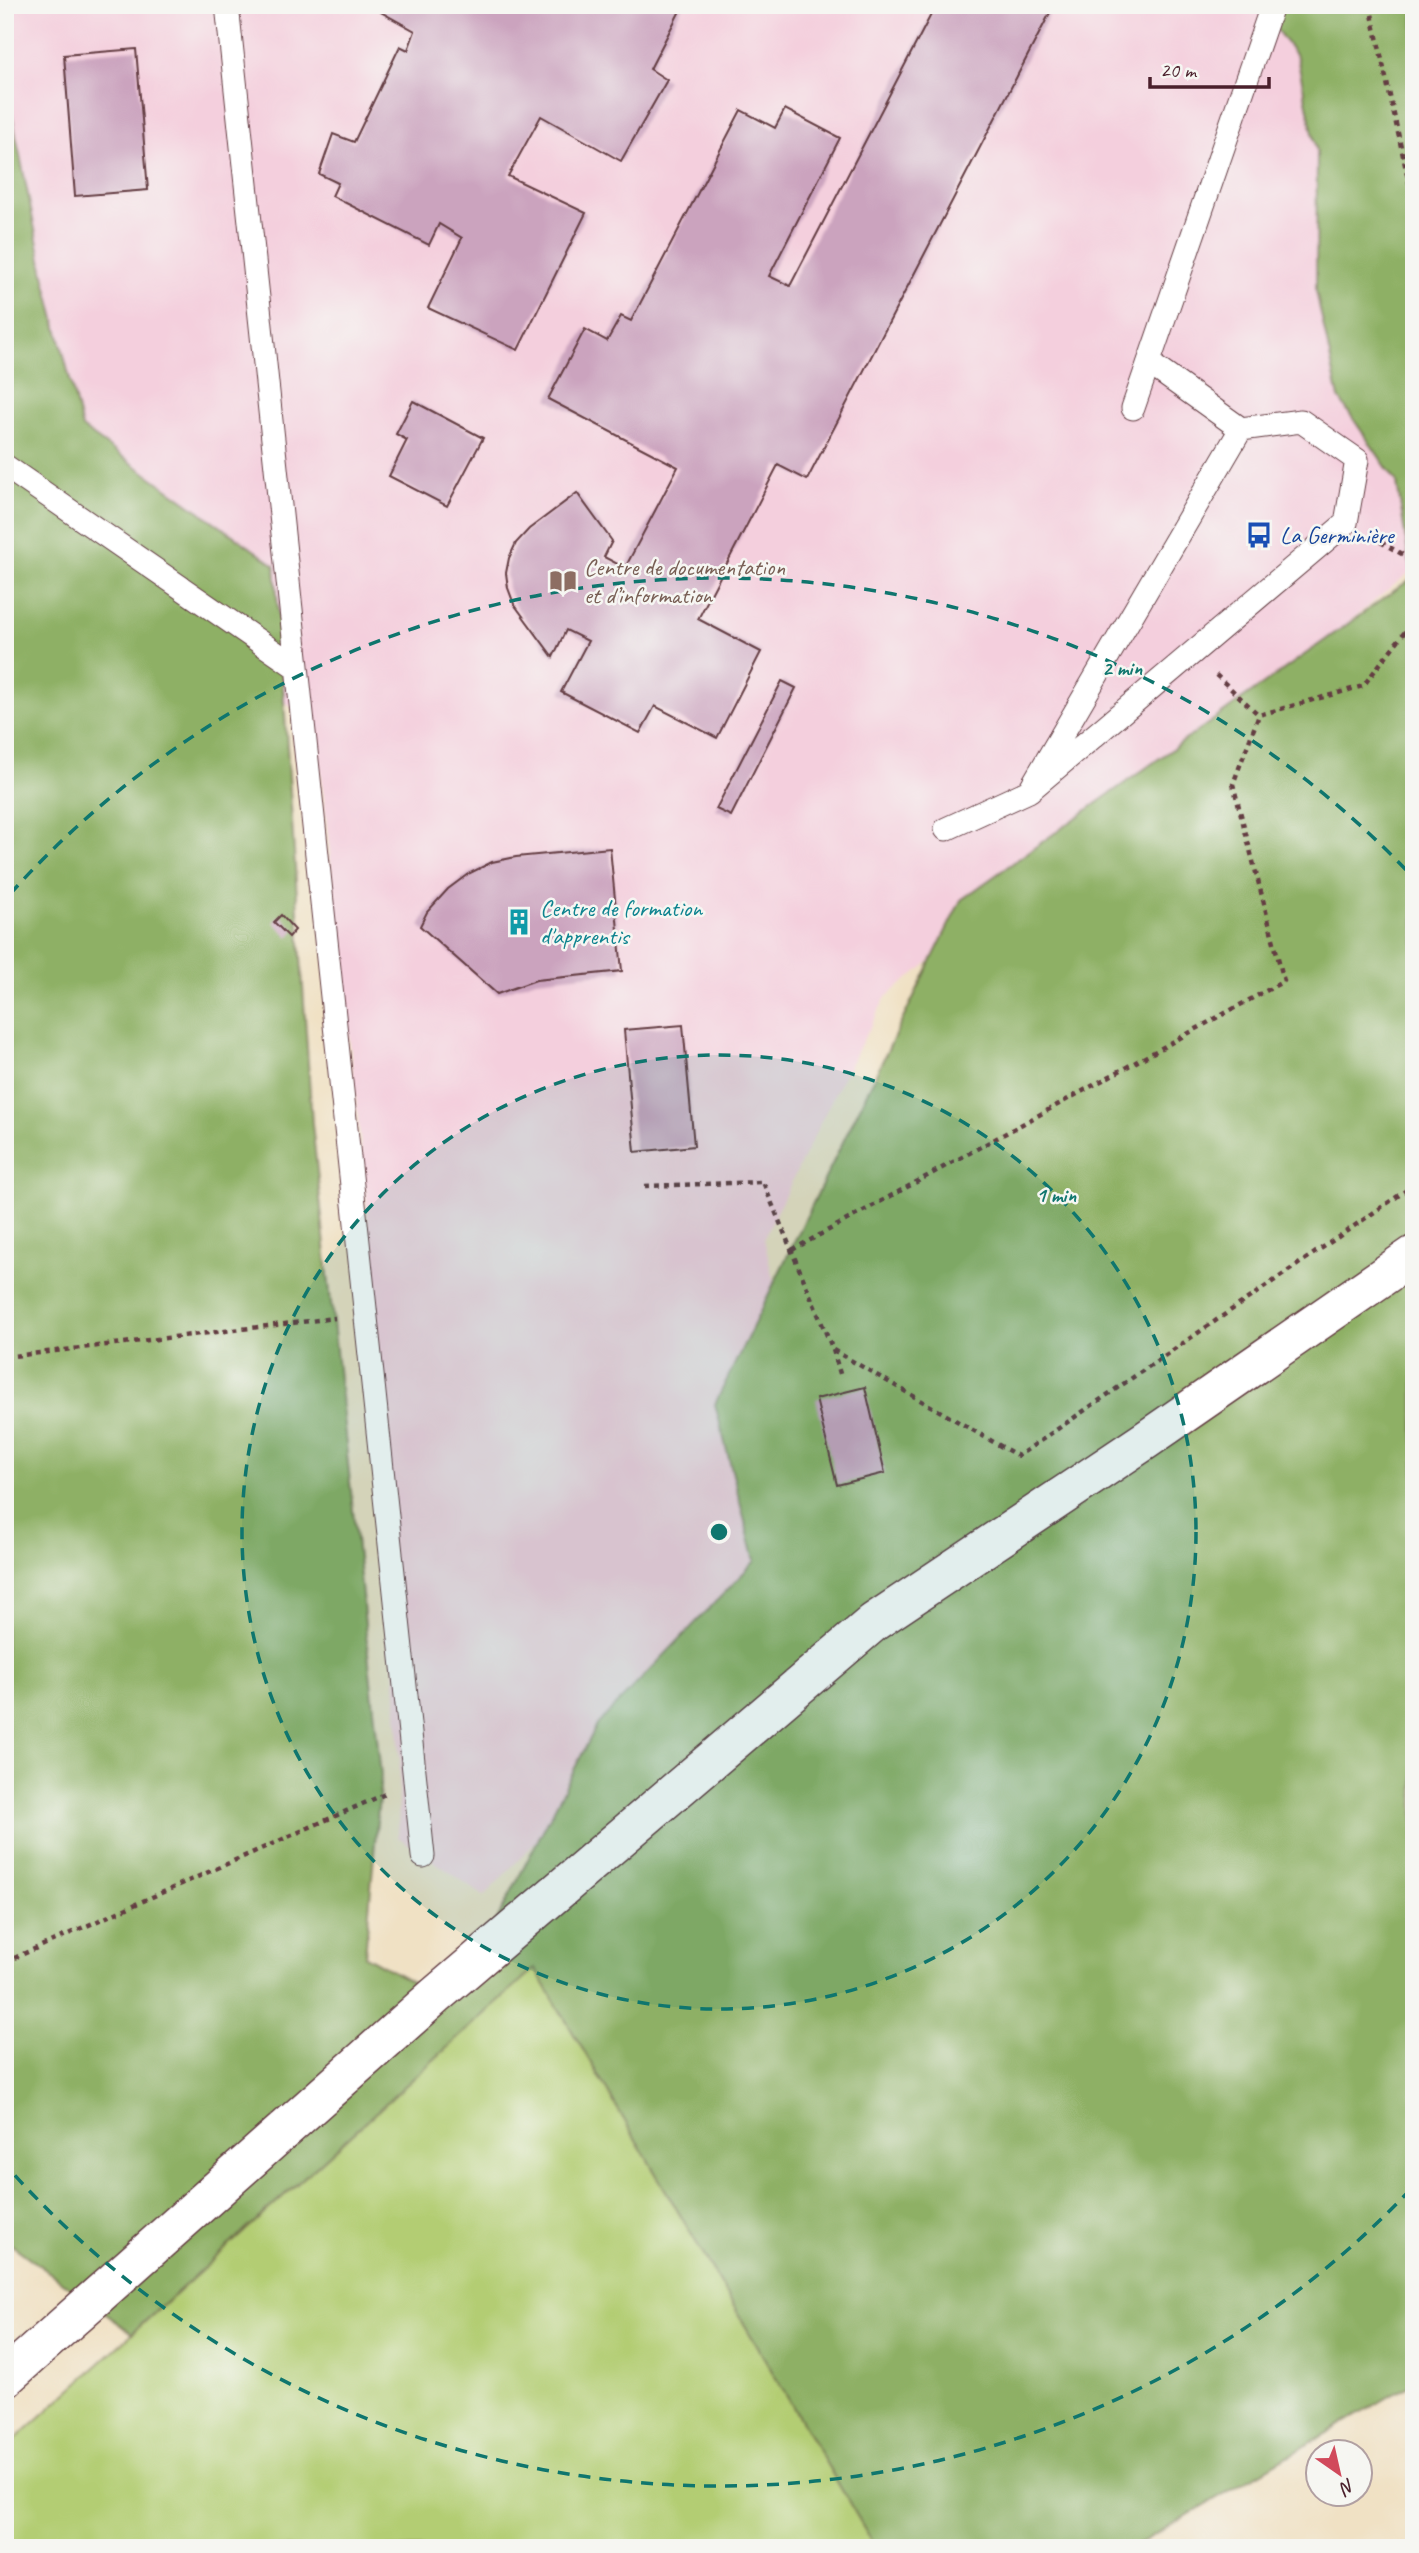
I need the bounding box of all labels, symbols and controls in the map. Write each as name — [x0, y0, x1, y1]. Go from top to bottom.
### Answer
scale bar — [1150, 46, 1268, 90]
text: 20 m — [1160, 57, 1198, 83]
bus stop icon: La Germinière — [1244, 520, 1274, 550]
place label: La Germinière — [1280, 520, 1396, 550]
place label: Centre de documentation et d’information — [584, 552, 785, 610]
library icon: Centre de documentation et d’information — [548, 566, 578, 596]
text: 2 min — [1102, 655, 1142, 681]
place label: Centre de formation d'apprentis — [540, 893, 703, 951]
building icon: Centre de formation d'apprentis — [504, 907, 534, 937]
text: 1 min — [1036, 1182, 1076, 1208]
centre of rings — [707, 1520, 731, 1544]
north arrow — [1304, 2438, 1374, 2508]
text: N — [1334, 2473, 1360, 2501]

